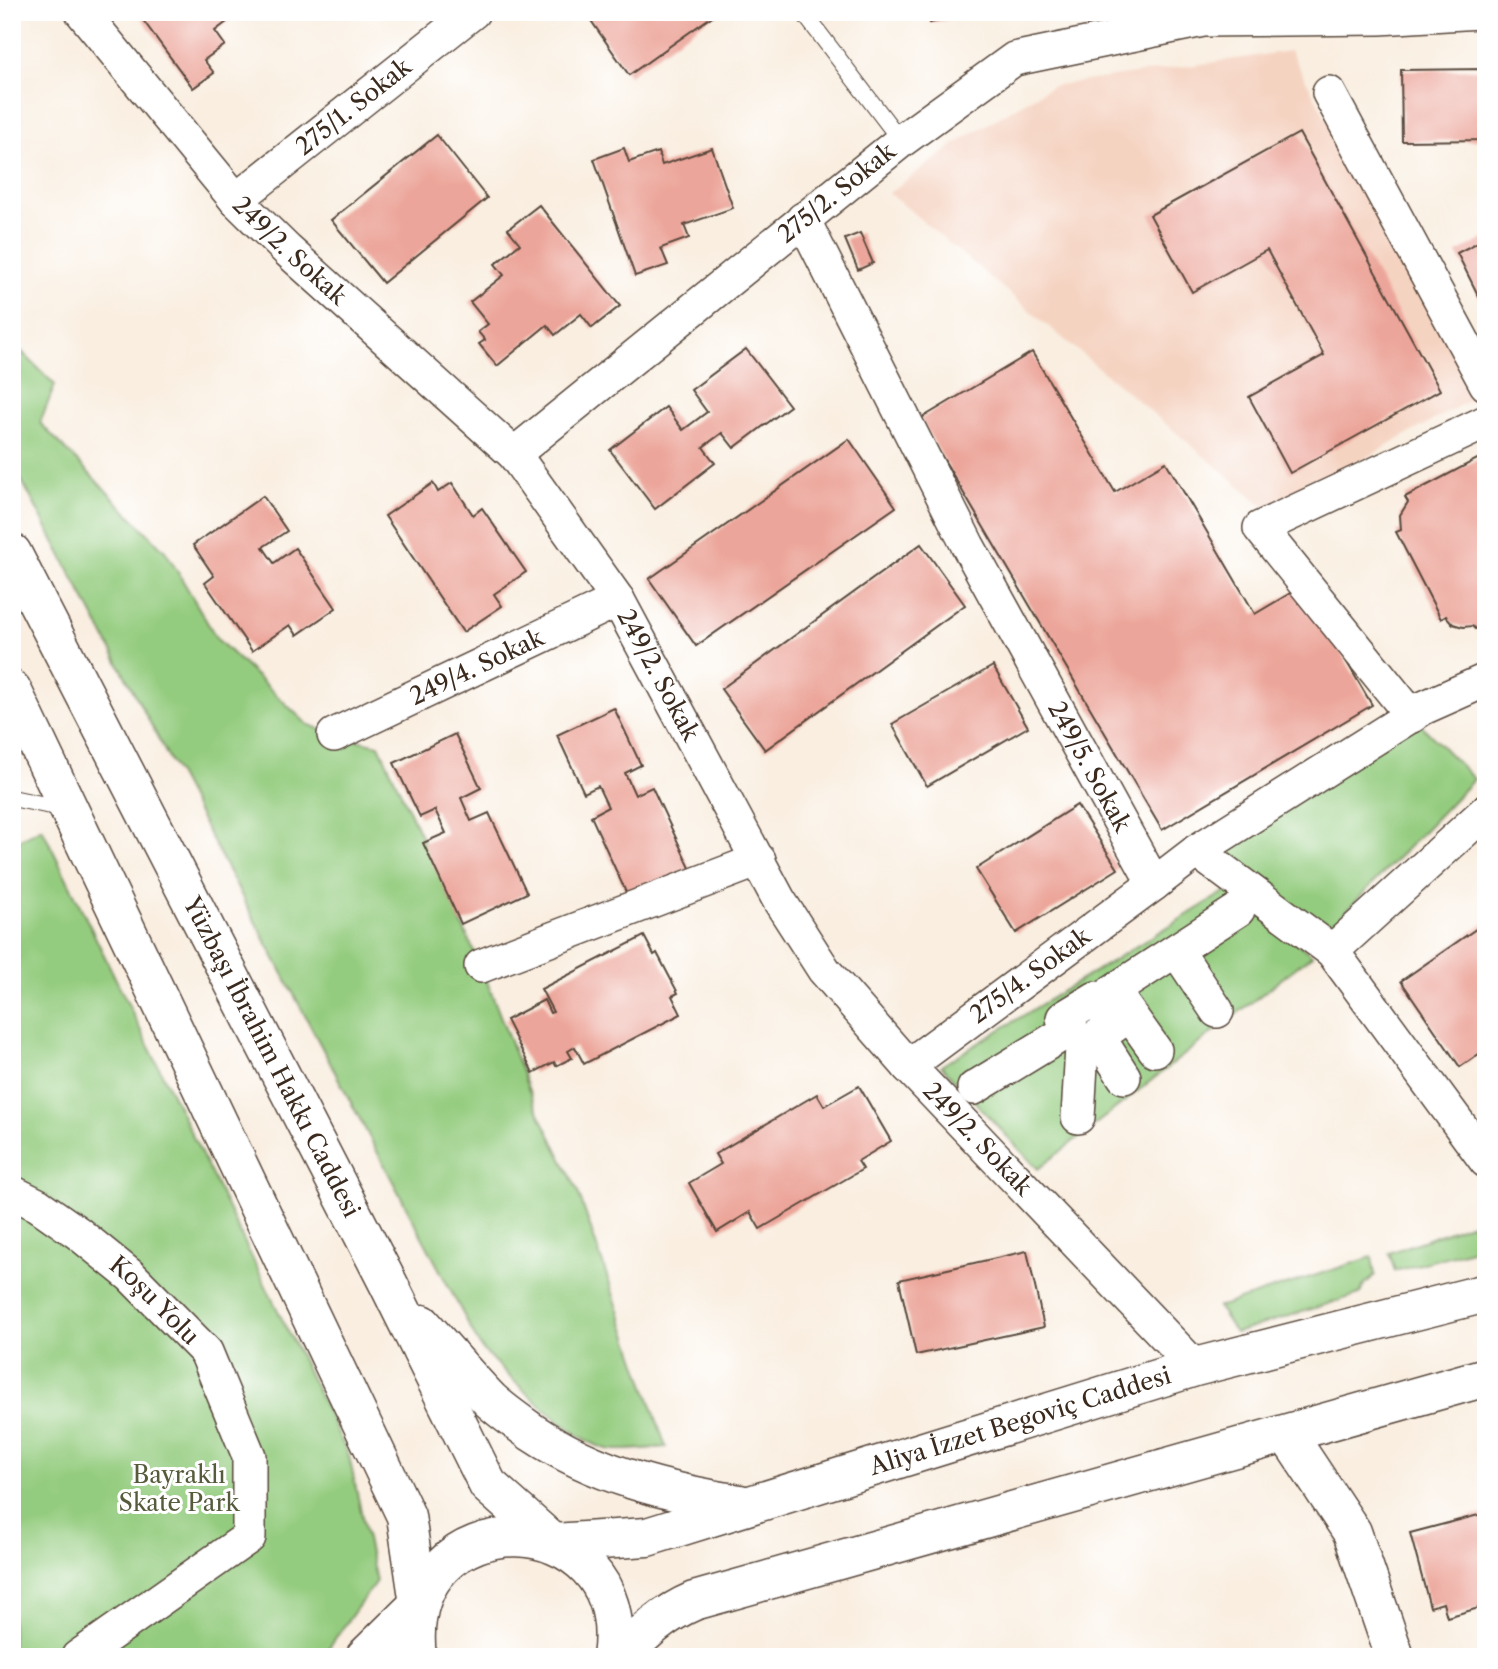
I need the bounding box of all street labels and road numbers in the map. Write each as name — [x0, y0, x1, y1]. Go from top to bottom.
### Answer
street label: 275/1. Sokak — [290, 51, 418, 161]
street label: 275/2. Sokak — [772, 136, 902, 249]
street label: 249/2. Sokak — [227, 190, 354, 311]
street label: 249/2. Sokak — [612, 604, 706, 747]
street label: 249/4. Sokak — [405, 622, 549, 711]
street label: 249/5. Sokak — [1042, 696, 1138, 837]
street label: Yüzbaşı İbrahim Hakkı Caddesi — [177, 891, 367, 1222]
street label: 275/4. Sokak — [964, 921, 1097, 1029]
street label: 249/2. Sokak — [917, 1076, 1039, 1202]
street label: Koşu Yolu — [104, 1250, 206, 1351]
street label: Aliya İzzet Begoviç Caddesi — [865, 1360, 1174, 1481]

